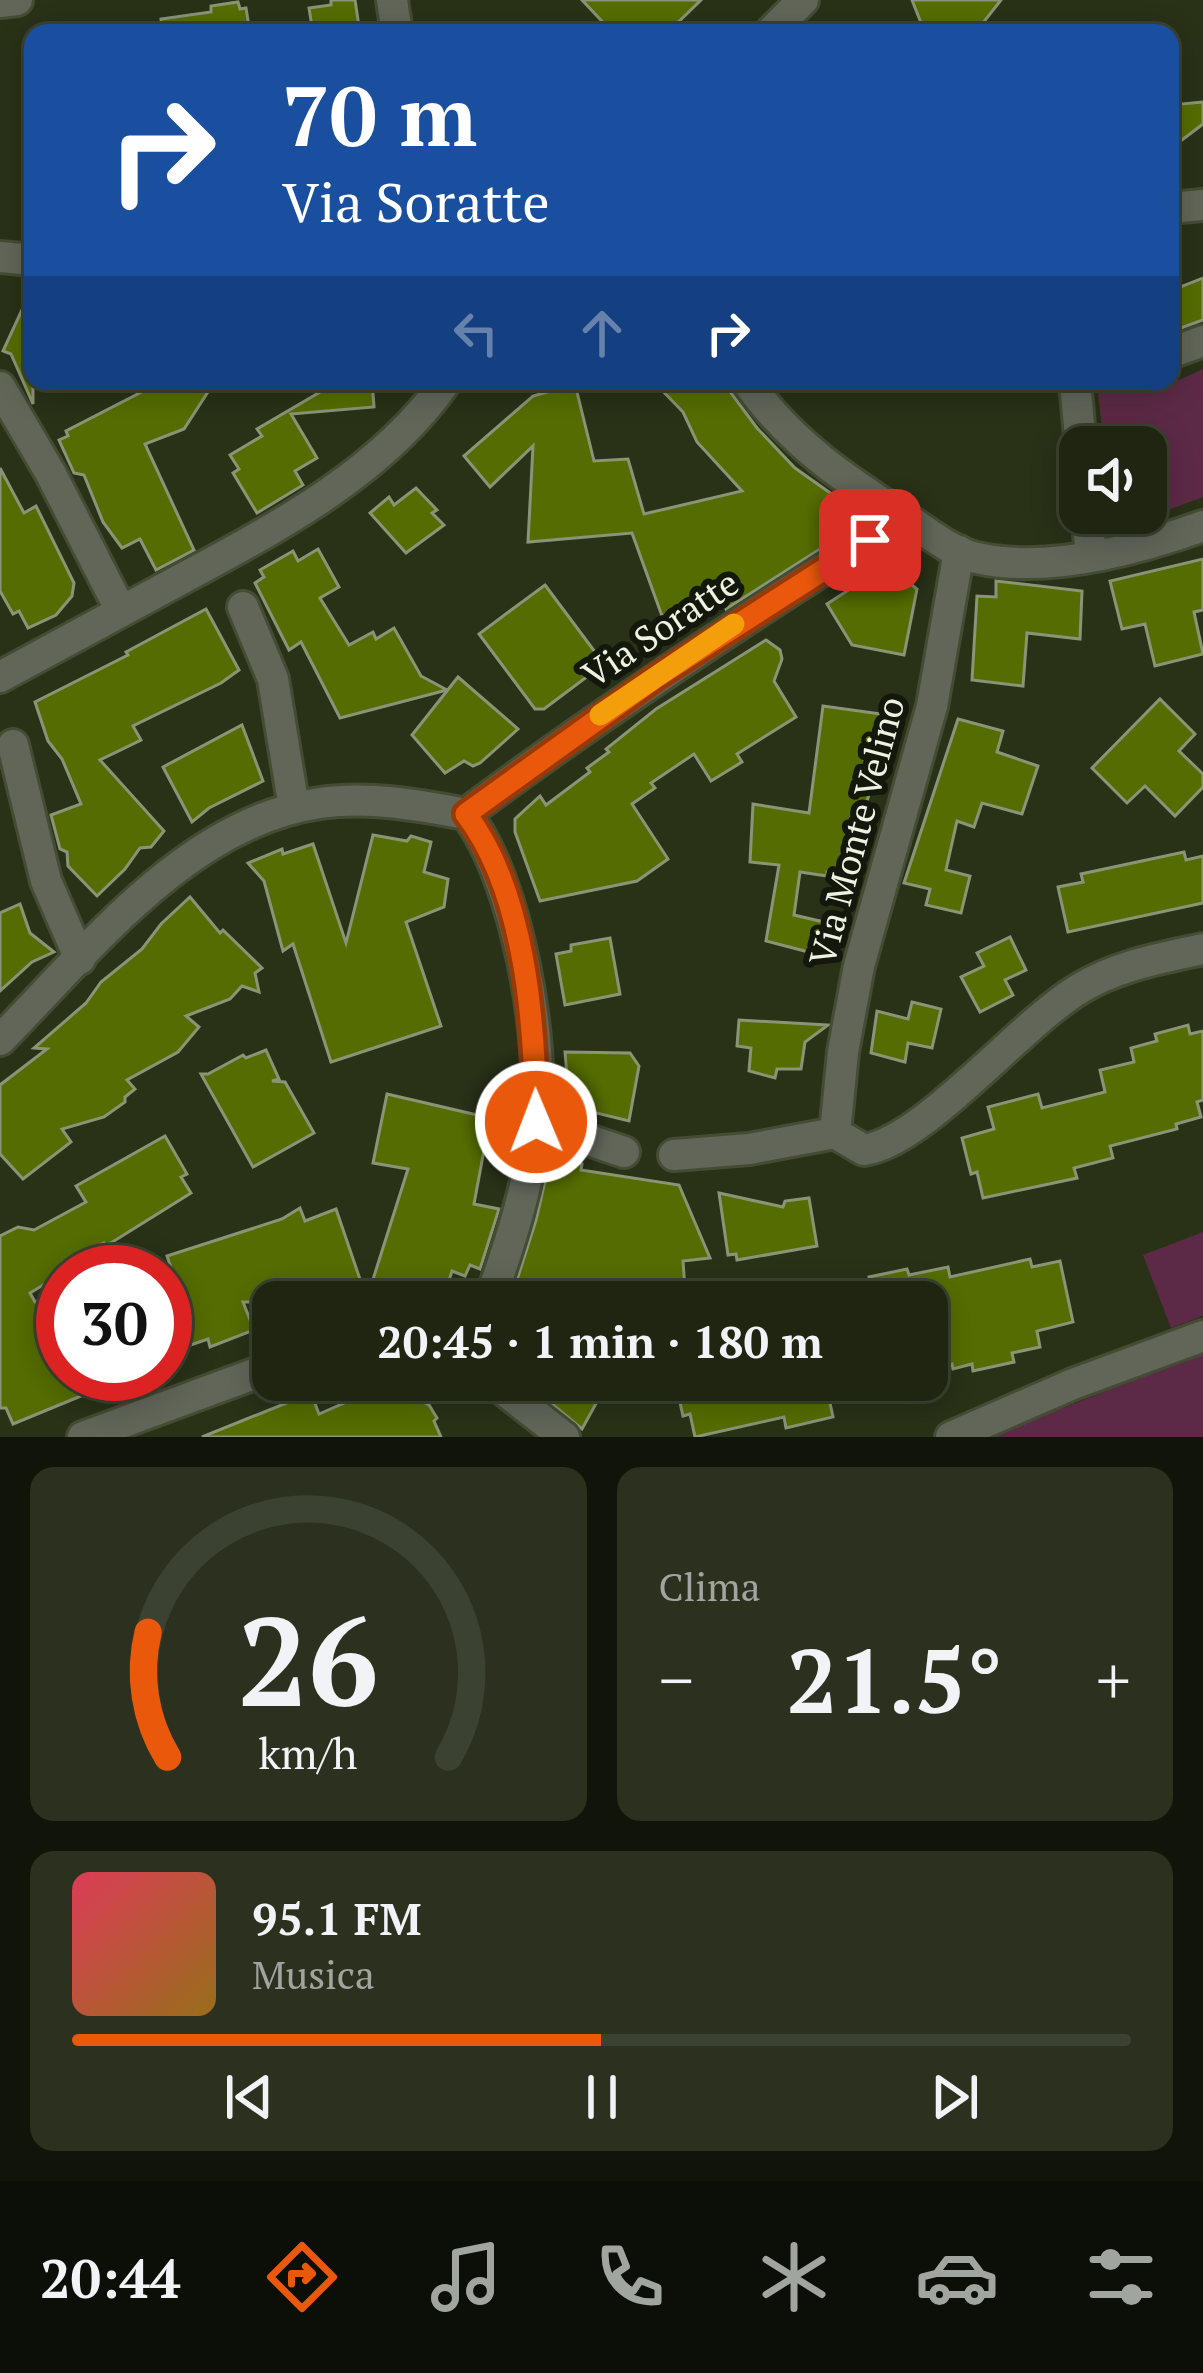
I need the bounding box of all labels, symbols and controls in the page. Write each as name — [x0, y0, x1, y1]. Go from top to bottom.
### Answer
text: 70 m — [282, 59, 477, 170]
icon: right — [84, 72, 240, 228]
text: Via Soratte — [282, 166, 550, 237]
icon: left — [443, 300, 509, 366]
icon: ahead — [569, 300, 635, 366]
icon: right — [695, 300, 761, 366]
map controls — [1059, 426, 1167, 534]
button: sound — [1059, 426, 1167, 534]
pin — [819, 489, 921, 591]
icon: arrive — [837, 507, 903, 573]
street label: Via Soratte — [573, 559, 747, 697]
street label: Via Monte Velino — [798, 691, 914, 971]
position arrow — [473, 1059, 599, 1185]
speed limit sign: 30 — [36, 1245, 192, 1401]
text: 20:45 · 1 min · 180 m — [377, 1311, 823, 1371]
text: Clima — [659, 1560, 760, 1612]
text: 26 — [238, 1576, 379, 1742]
text: 21.5° — [787, 1619, 1003, 1739]
text: − — [659, 1635, 694, 1723]
text: + — [1096, 1635, 1131, 1723]
text: km/h — [259, 1724, 358, 1781]
text: 95.1 FM — [252, 1888, 421, 1948]
text: Musica — [252, 1948, 375, 2000]
icon: previous — [216, 2064, 282, 2130]
icon: pause — [569, 2064, 635, 2130]
icon: next — [922, 2064, 988, 2130]
icon: directions — [260, 2235, 344, 2319]
icon: music — [424, 2235, 508, 2319]
icon: phone — [588, 2235, 672, 2319]
icon: climate — [752, 2235, 836, 2319]
icon: car — [915, 2235, 999, 2319]
icon: filters — [1079, 2235, 1163, 2319]
text: 20:44 — [40, 2242, 180, 2313]

